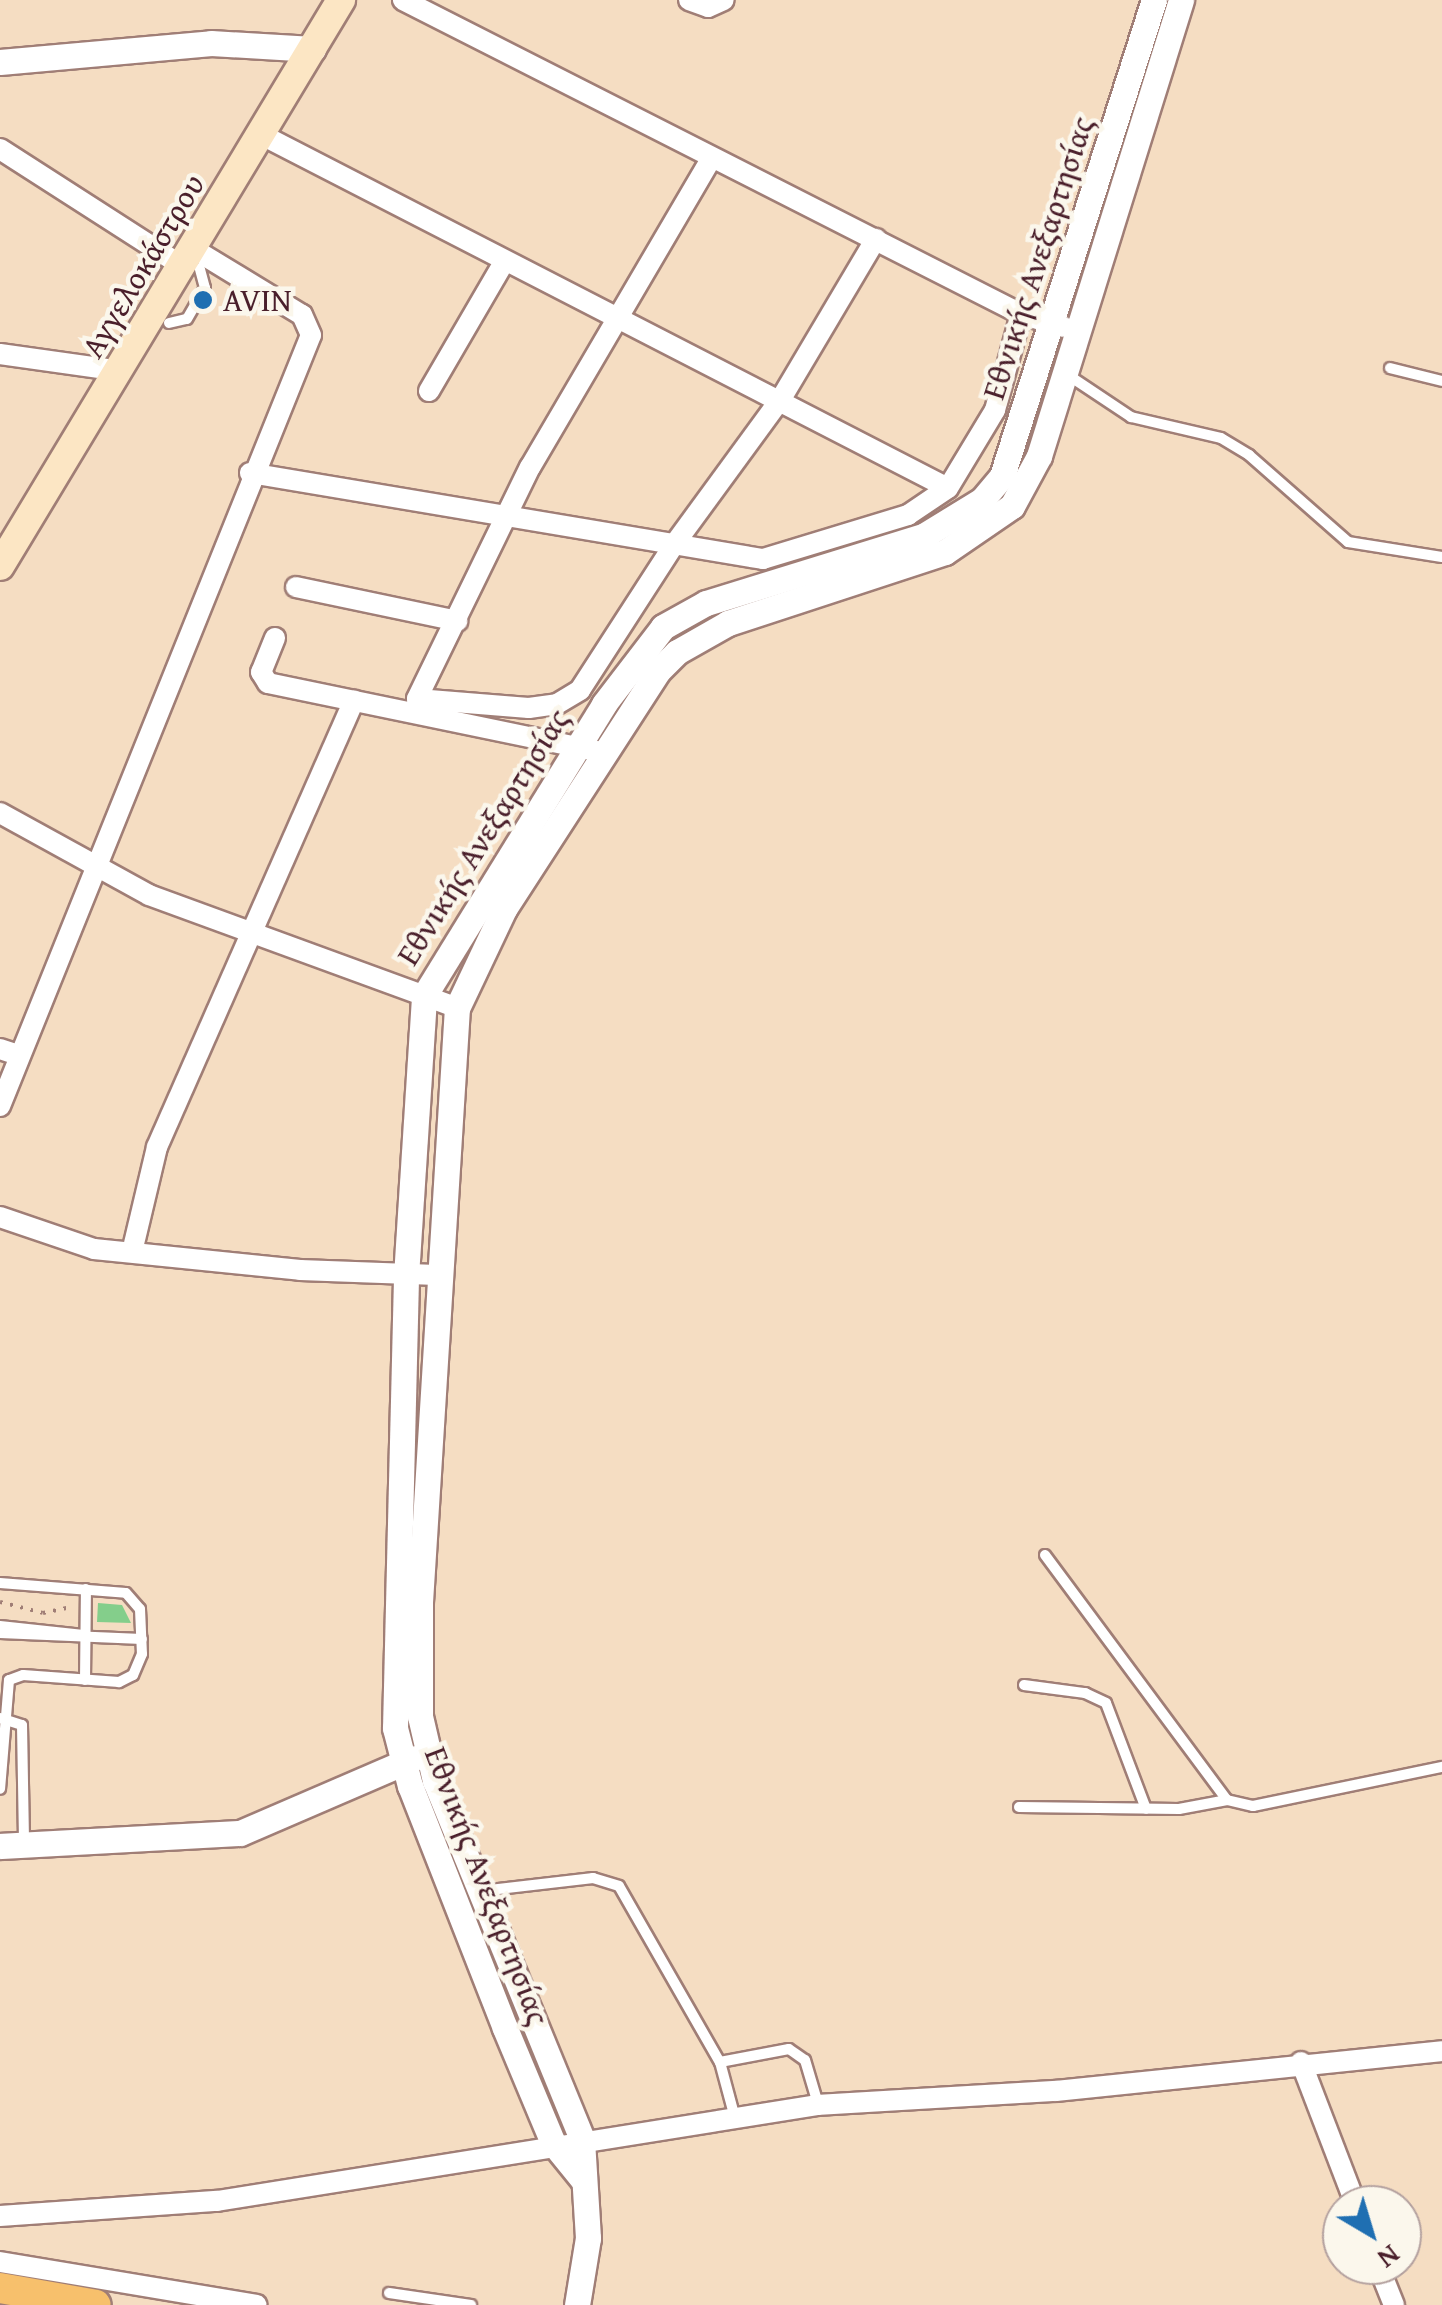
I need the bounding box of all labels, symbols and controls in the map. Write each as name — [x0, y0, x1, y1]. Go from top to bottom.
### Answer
street label: Εθνικής Ανεξαρτησίας — [974, 112, 1102, 404]
street label: Αγγελοκάστρου — [73, 167, 213, 365]
place label: AVIN — [223, 281, 292, 319]
marker: AVIN — [192, 289, 214, 311]
street label: Εθνικής Ανεξαρτησίας — [389, 702, 577, 972]
street label: Εθνικής Ανεξαρτησίας — [416, 1741, 558, 2031]
north arrow — [1322, 2185, 1422, 2285]
text: N — [1370, 2236, 1410, 2279]

